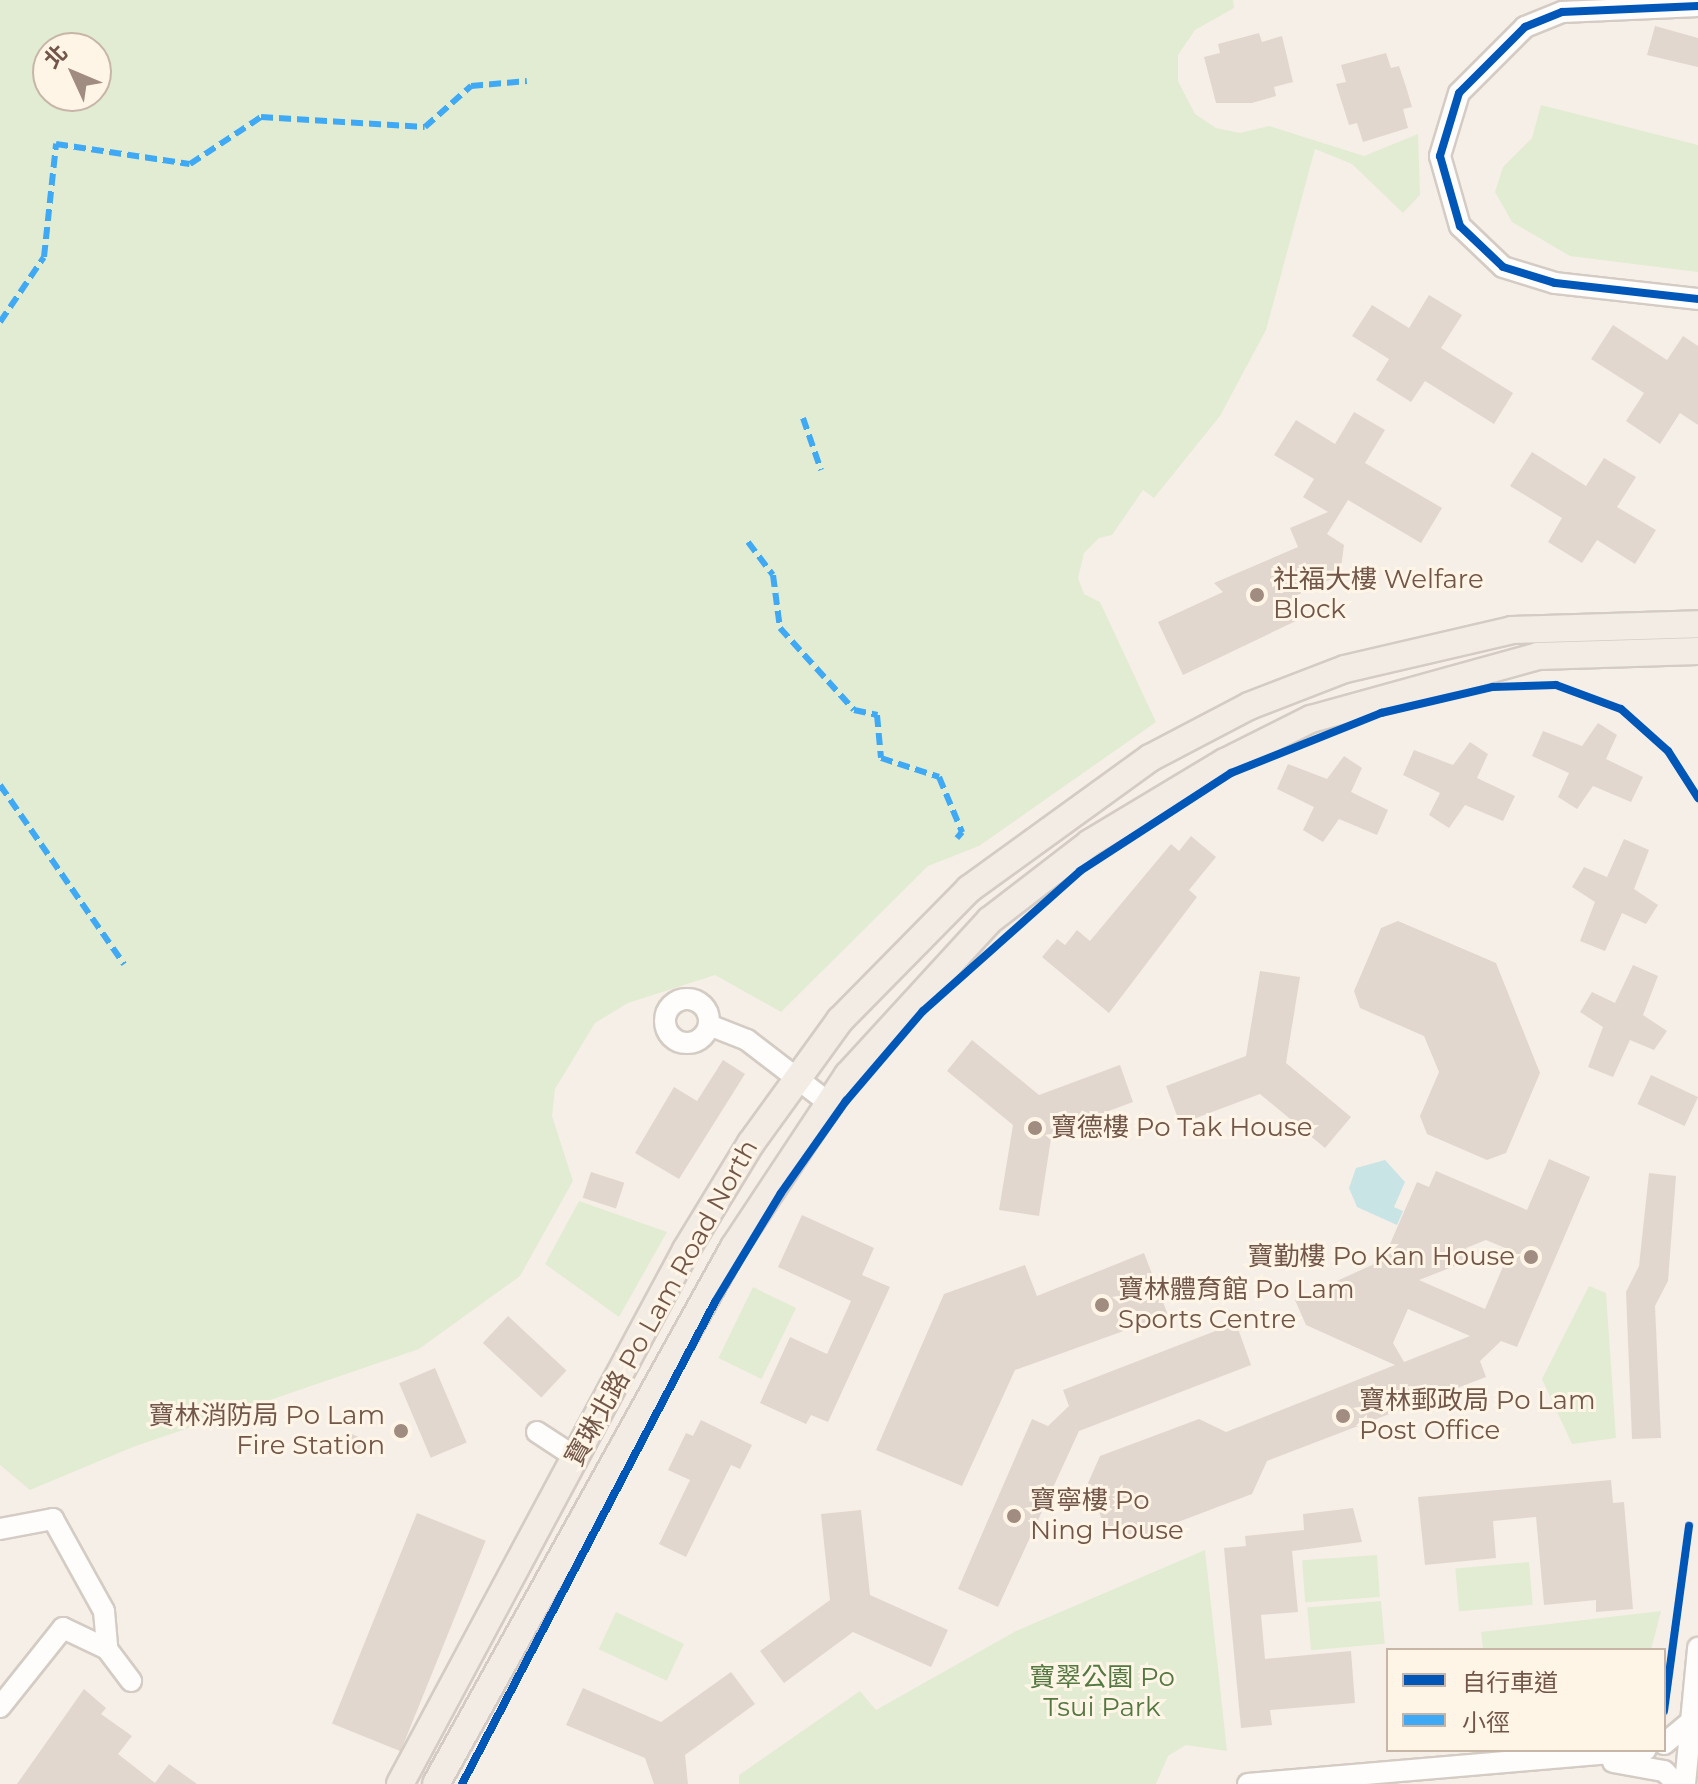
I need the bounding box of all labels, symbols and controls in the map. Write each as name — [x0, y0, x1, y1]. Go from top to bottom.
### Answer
north arrow — [32, 32, 112, 112]
text: 北 — [38, 39, 73, 74]
place label: 社福大樓 Welfare Block — [1273, 564, 1484, 626]
marker: 社福大樓 Welfare Block — [1248, 586, 1266, 604]
place label: 寶德樓 Po Tak House — [1051, 1112, 1312, 1144]
marker: 寶德樓 Po Tak House — [1026, 1119, 1044, 1137]
street label: 寶琳北路 Po Lam Road North — [559, 1134, 765, 1472]
place label: 寶勤樓 Po Kan House — [1248, 1241, 1515, 1273]
marker: 寶勤樓 Po Kan House — [1522, 1248, 1540, 1266]
place label: 寶林體育館 Po Lam Sports Centre — [1118, 1274, 1354, 1336]
marker: 寶林體育館 Po Lam Sports Centre — [1093, 1296, 1111, 1314]
place label: 寶林郵政局 Po Lam Post Office — [1359, 1385, 1595, 1446]
place label: 寶林消防局 Po Lam Fire Station — [149, 1400, 385, 1462]
marker: 寶林郵政局 Po Lam Post Office — [1334, 1407, 1352, 1425]
marker: 寶林消防局 Po Lam Fire Station — [392, 1422, 410, 1440]
place label: 寶寧樓 Po Ning House — [1030, 1485, 1184, 1546]
marker: 寶寧樓 Po Ning House — [1005, 1507, 1023, 1525]
legend — [1386, 1648, 1666, 1752]
park label: 寶翠公園 Po Tsui Park — [1029, 1662, 1175, 1724]
text: 自行車道 — [1462, 1668, 1558, 1697]
text: 小徑 — [1462, 1708, 1510, 1737]

